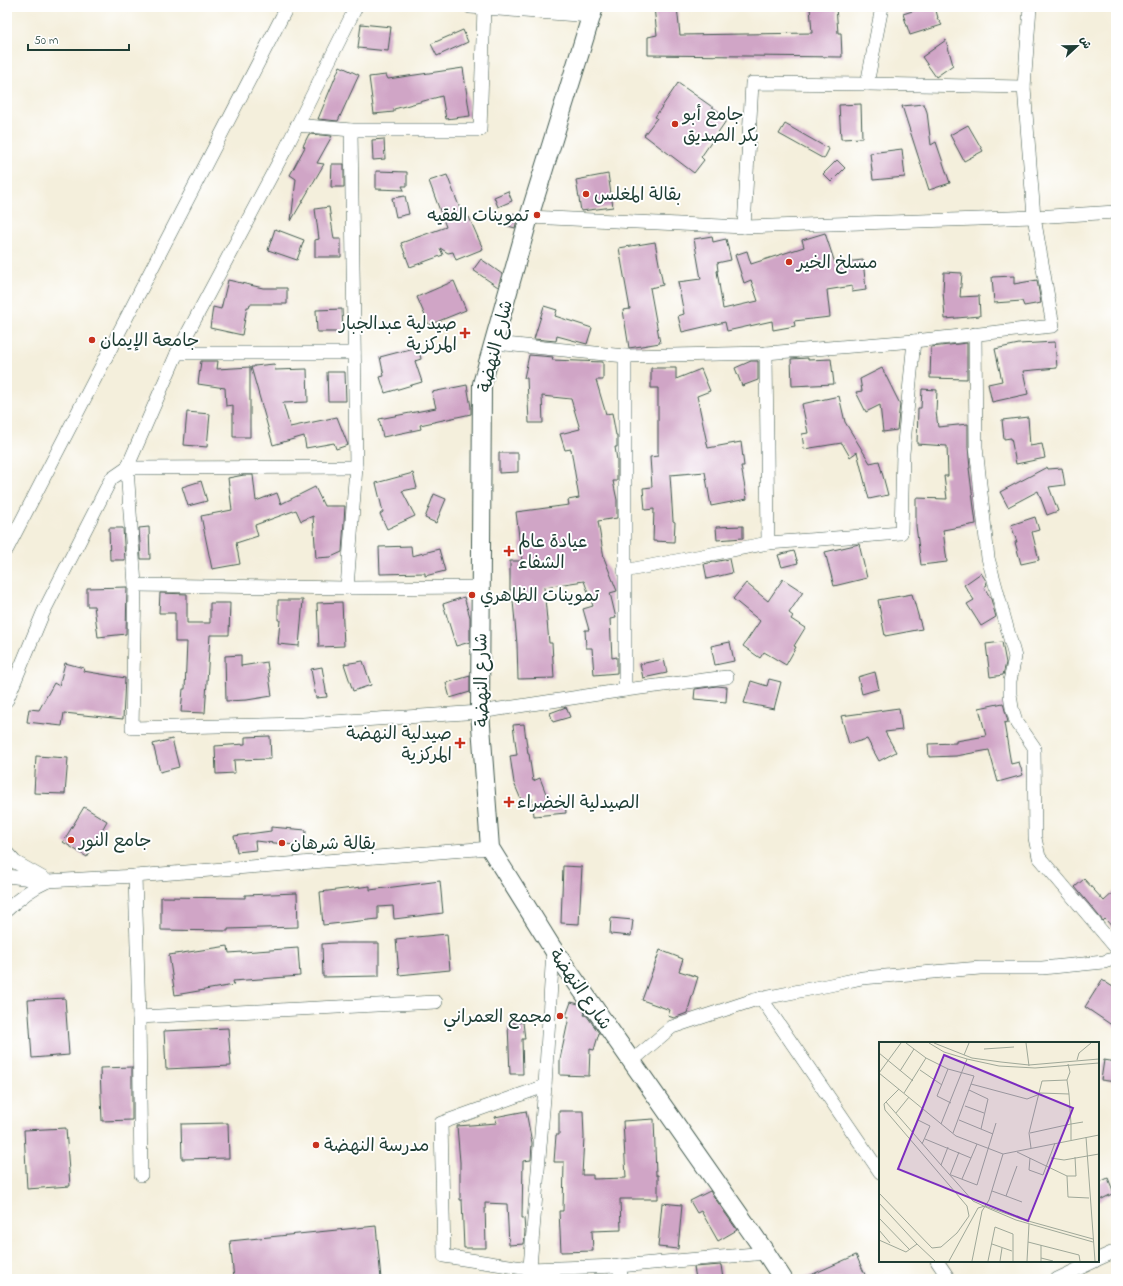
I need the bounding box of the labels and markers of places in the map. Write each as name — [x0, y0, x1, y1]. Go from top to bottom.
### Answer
place label: جامع أبو بكر الصديق — [681, 103, 759, 150]
marker: جامع أبو بكر الصديق — [670, 119, 680, 129]
place label: بقالة المغلس — [594, 183, 681, 209]
marker: بقالة المغلس — [581, 189, 591, 199]
place label: تموينات الفقيه — [427, 204, 530, 230]
marker: تموينات الفقيه — [532, 210, 542, 220]
place label: مسلخ الخير — [795, 251, 877, 277]
marker: مسلخ الخير — [784, 257, 794, 267]
place label: صيدلية عبدالجبار المركزية — [337, 312, 457, 359]
marker: صيدلية عبدالجبار المركزية — [460, 328, 470, 338]
place label: جامعة الإيمان — [100, 329, 199, 355]
marker: جامعة الإيمان — [87, 335, 97, 345]
place label: عيادة عالم الشفاء — [518, 530, 587, 577]
marker: عيادة عالم الشفاء — [503, 545, 515, 557]
place label: تموينات الظاهري — [480, 584, 600, 610]
marker: تموينات الظاهري — [467, 590, 477, 600]
place label: صيدلية النهضة المركزية — [346, 722, 452, 769]
marker: صيدلية النهضة المركزية — [455, 738, 465, 748]
place label: الصيدلية الخضراء — [517, 791, 639, 817]
marker: الصيدلية الخضراء — [504, 797, 514, 807]
place label: جامع النور — [77, 829, 152, 855]
place label: بقالة شرهان — [290, 832, 376, 858]
marker: جامع النور — [66, 835, 76, 845]
marker: بقالة شرهان — [277, 838, 287, 848]
place label: مجمع العمراني — [443, 1005, 552, 1032]
marker: مجمع العمراني — [555, 1011, 565, 1021]
place label: مدرسة النهضة — [324, 1134, 429, 1160]
marker: مدرسة النهضة — [311, 1140, 321, 1150]

